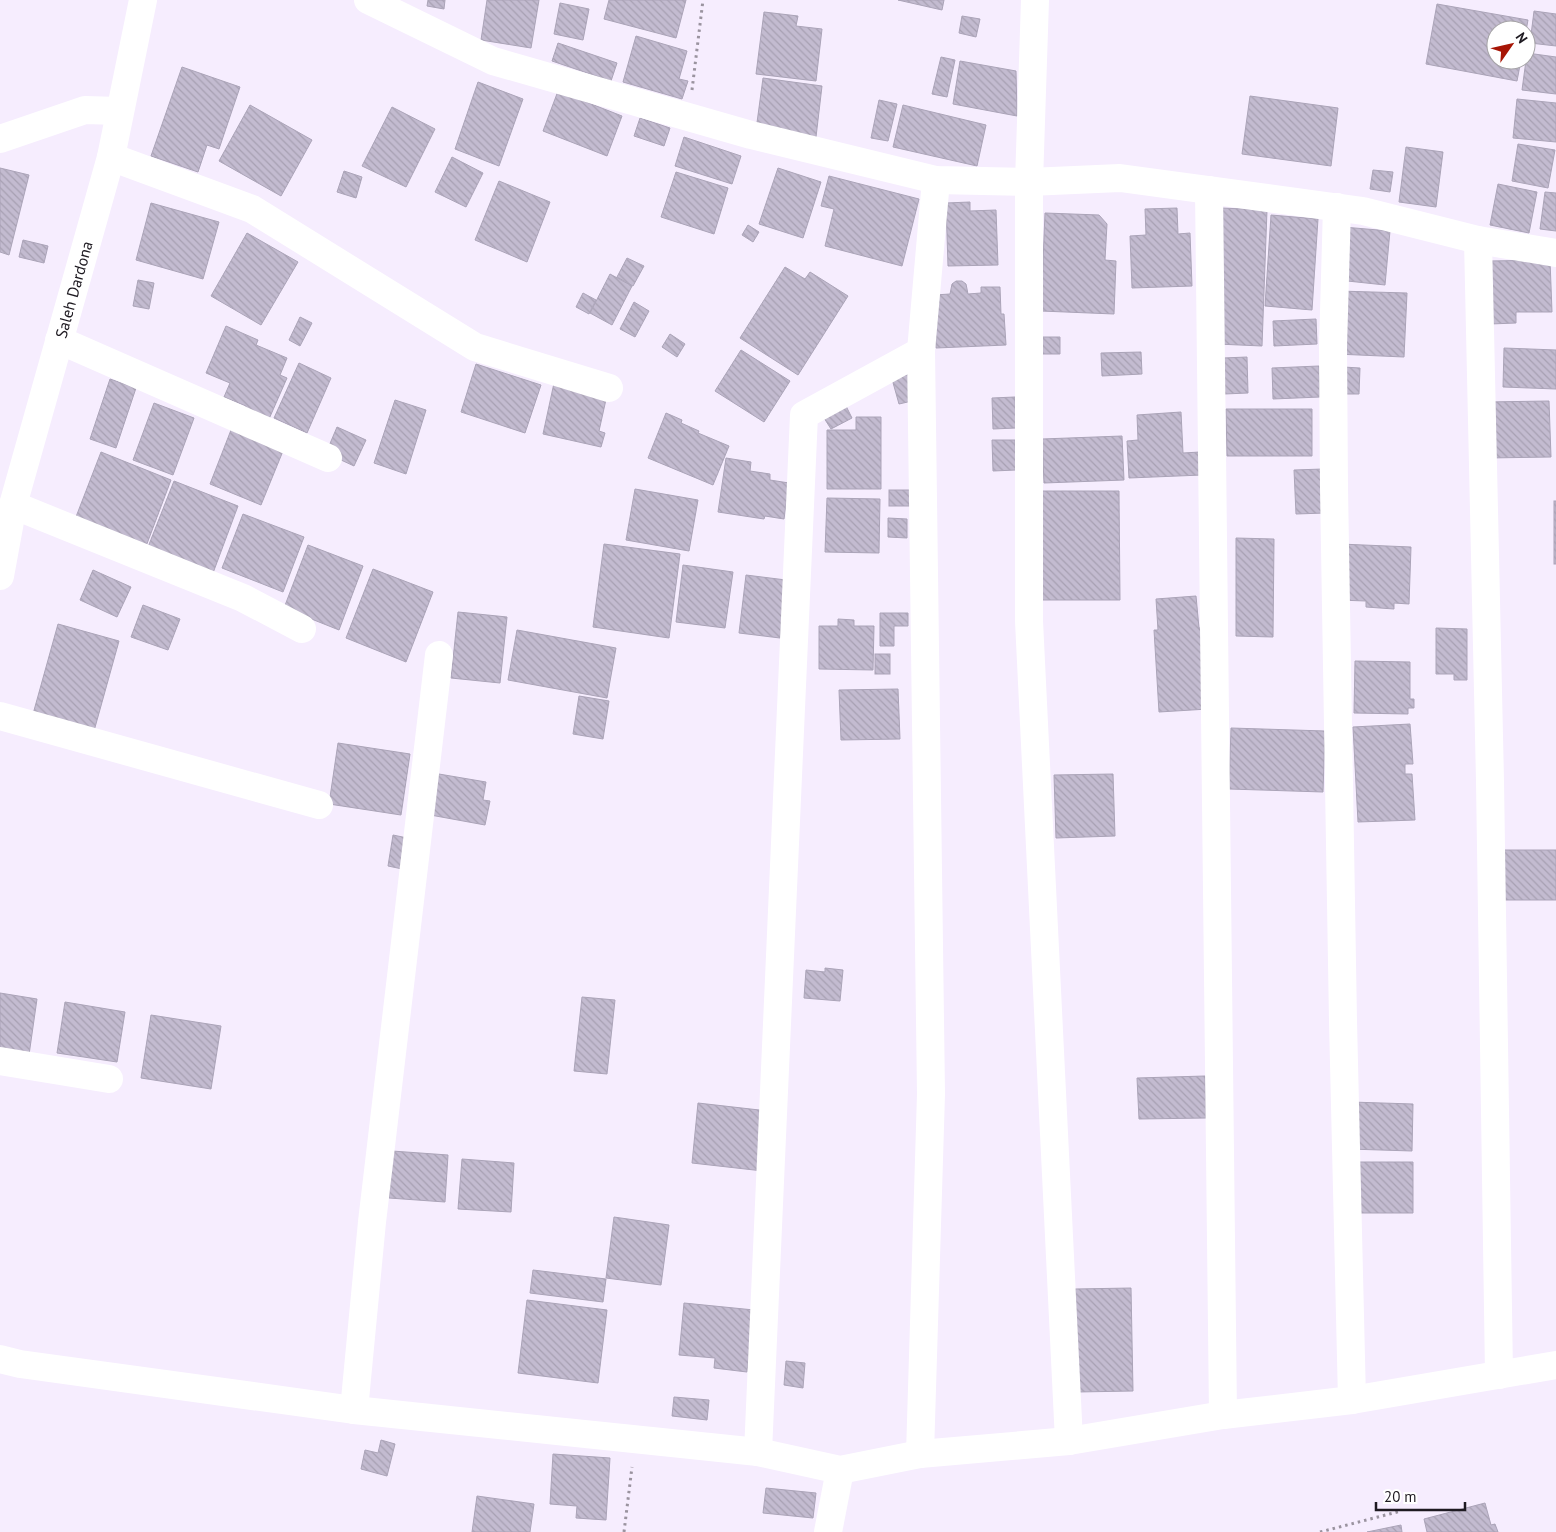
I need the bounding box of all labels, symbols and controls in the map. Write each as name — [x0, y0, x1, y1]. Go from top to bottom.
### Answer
north arrow — [1486, 20, 1536, 70]
text: N — [1512, 29, 1532, 47]
street label: Saleh Dardona — [50, 239, 97, 340]
scale bar — [1376, 1480, 1465, 1512]
text: 20 m — [1384, 1487, 1417, 1506]

